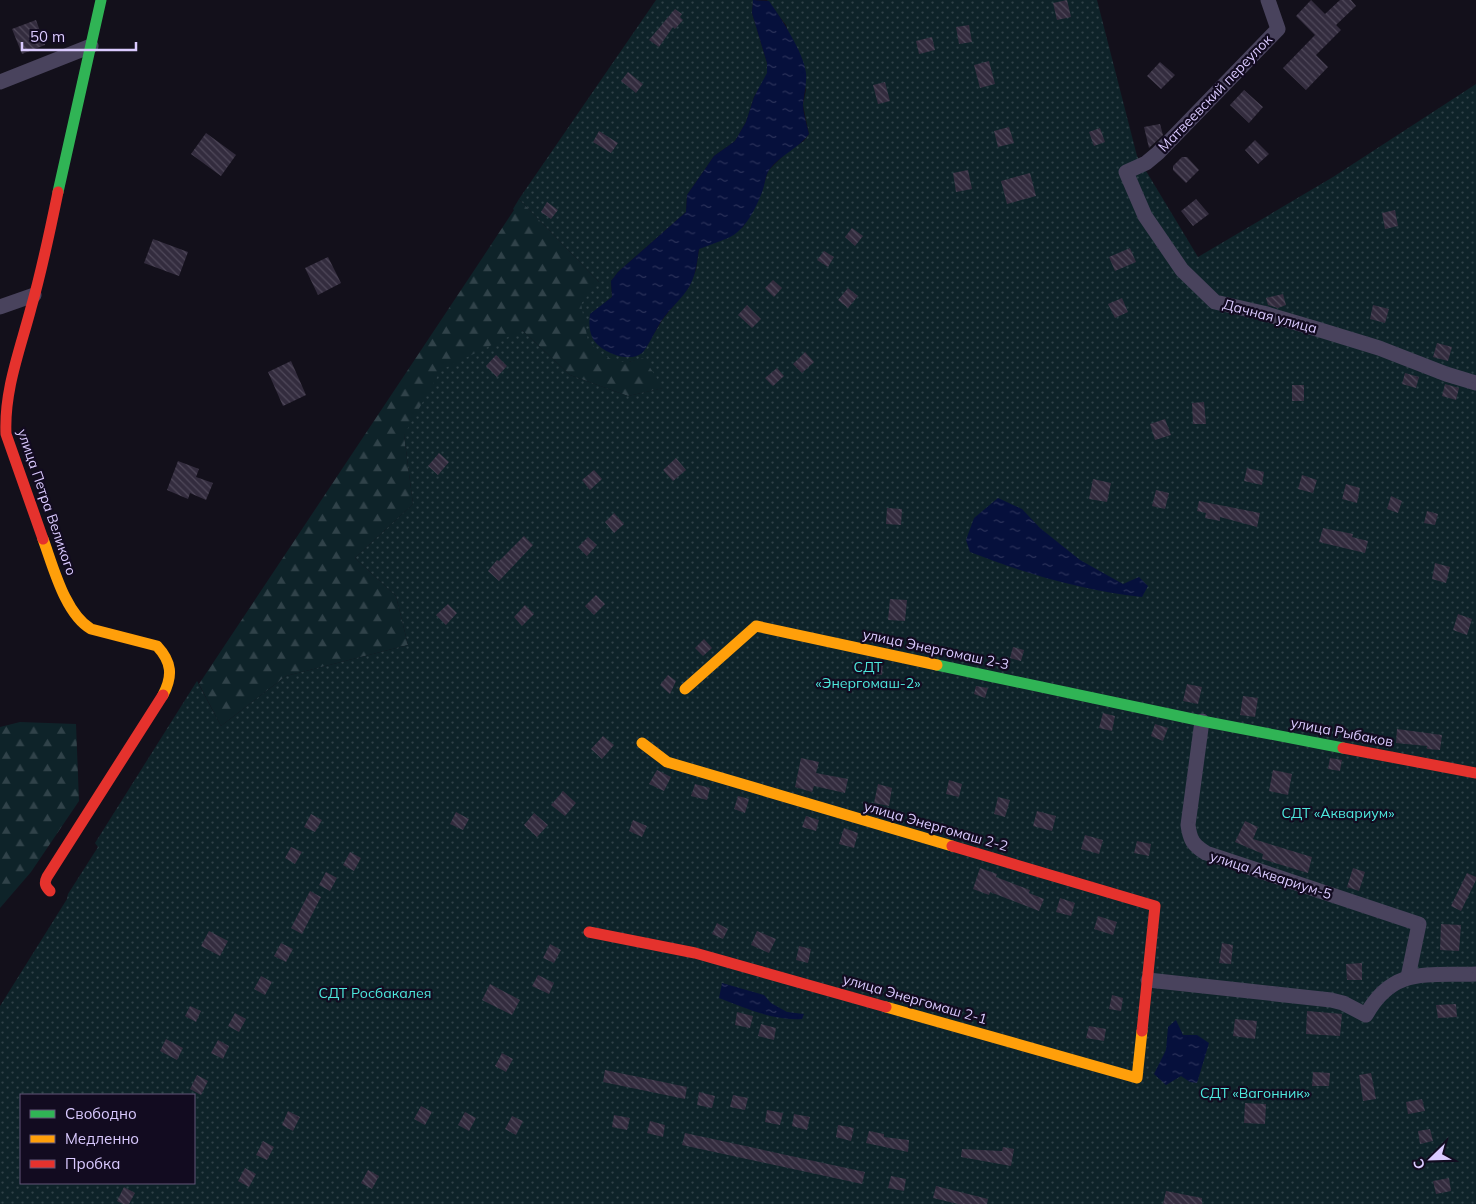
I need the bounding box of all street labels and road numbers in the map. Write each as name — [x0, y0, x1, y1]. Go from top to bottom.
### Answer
street label: Матвеевский переулок — [1154, 30, 1276, 155]
street label: Дачная улица — [1221, 295, 1319, 337]
street label: улица Петра Великого — [13, 426, 81, 578]
street label: улица Энергомаш 2-3 — [861, 625, 1011, 673]
street label: улица Рыбаков — [1289, 713, 1395, 751]
street label: улица Энергомаш 2-2 — [862, 797, 1010, 855]
street label: улица Аквариум-5 — [1208, 847, 1334, 903]
street label: улица Энергомаш 2-1 — [841, 970, 989, 1028]

